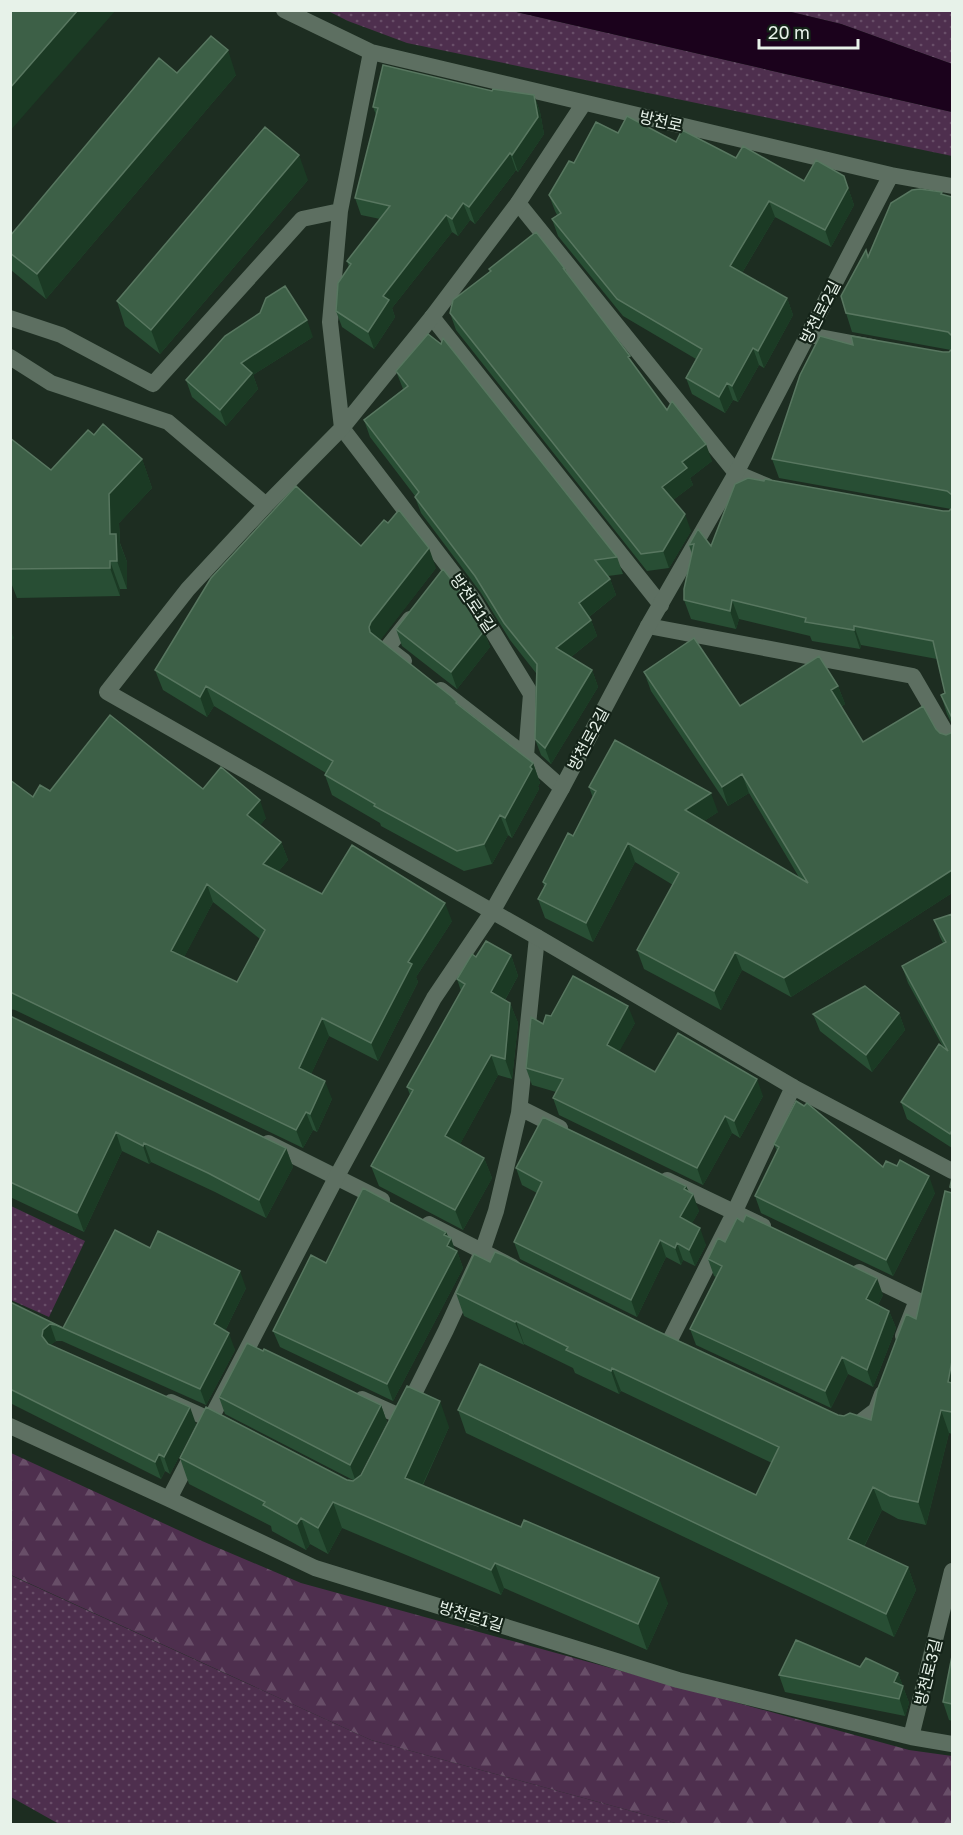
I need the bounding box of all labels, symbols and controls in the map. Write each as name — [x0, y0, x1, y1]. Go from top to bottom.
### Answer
scale bar — [759, 12, 858, 50]
text: 20 m — [768, 21, 810, 43]
street label: 방천로 — [637, 106, 685, 136]
street label: 방천로2길 — [796, 277, 844, 347]
street label: 방천로1길 — [446, 570, 500, 636]
street label: 방천로2길 — [563, 704, 613, 774]
street label: 방천로1길 — [436, 1597, 506, 1635]
street label: 방천로3길 — [910, 1636, 946, 1708]

